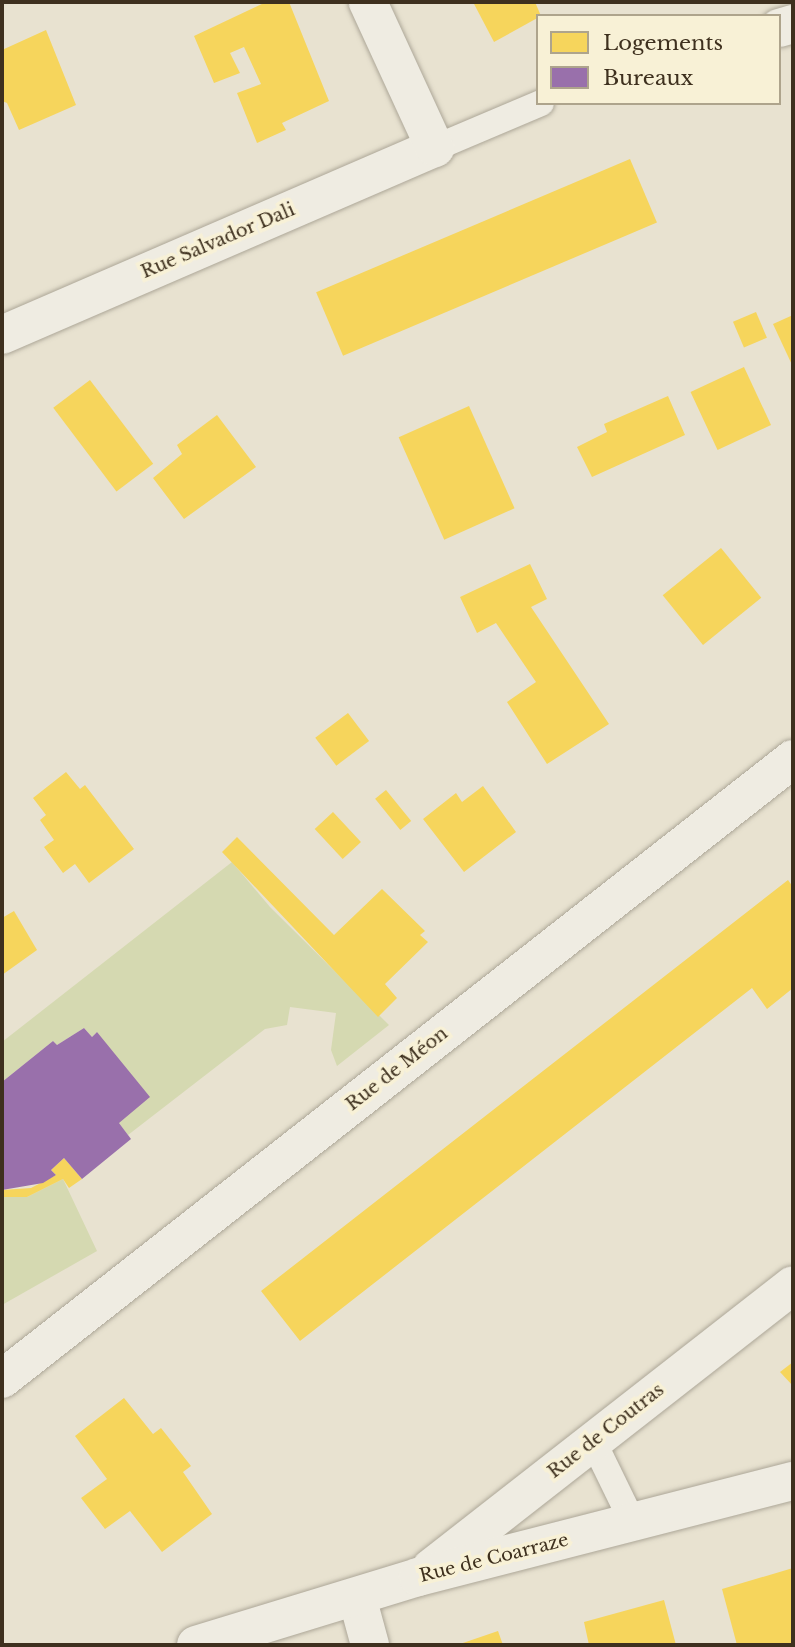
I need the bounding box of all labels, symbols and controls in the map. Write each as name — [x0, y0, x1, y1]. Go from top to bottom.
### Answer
legend — [536, 14, 781, 105]
text: Logements — [603, 30, 723, 56]
text: Bureaux — [603, 65, 693, 91]
street label: Rue Salvador Dali — [138, 199, 298, 283]
street label: Rue de Méon — [342, 1023, 452, 1115]
street label: Rue de Coutras — [544, 1379, 668, 1483]
street label: Rue de Coarraze — [417, 1529, 571, 1587]

